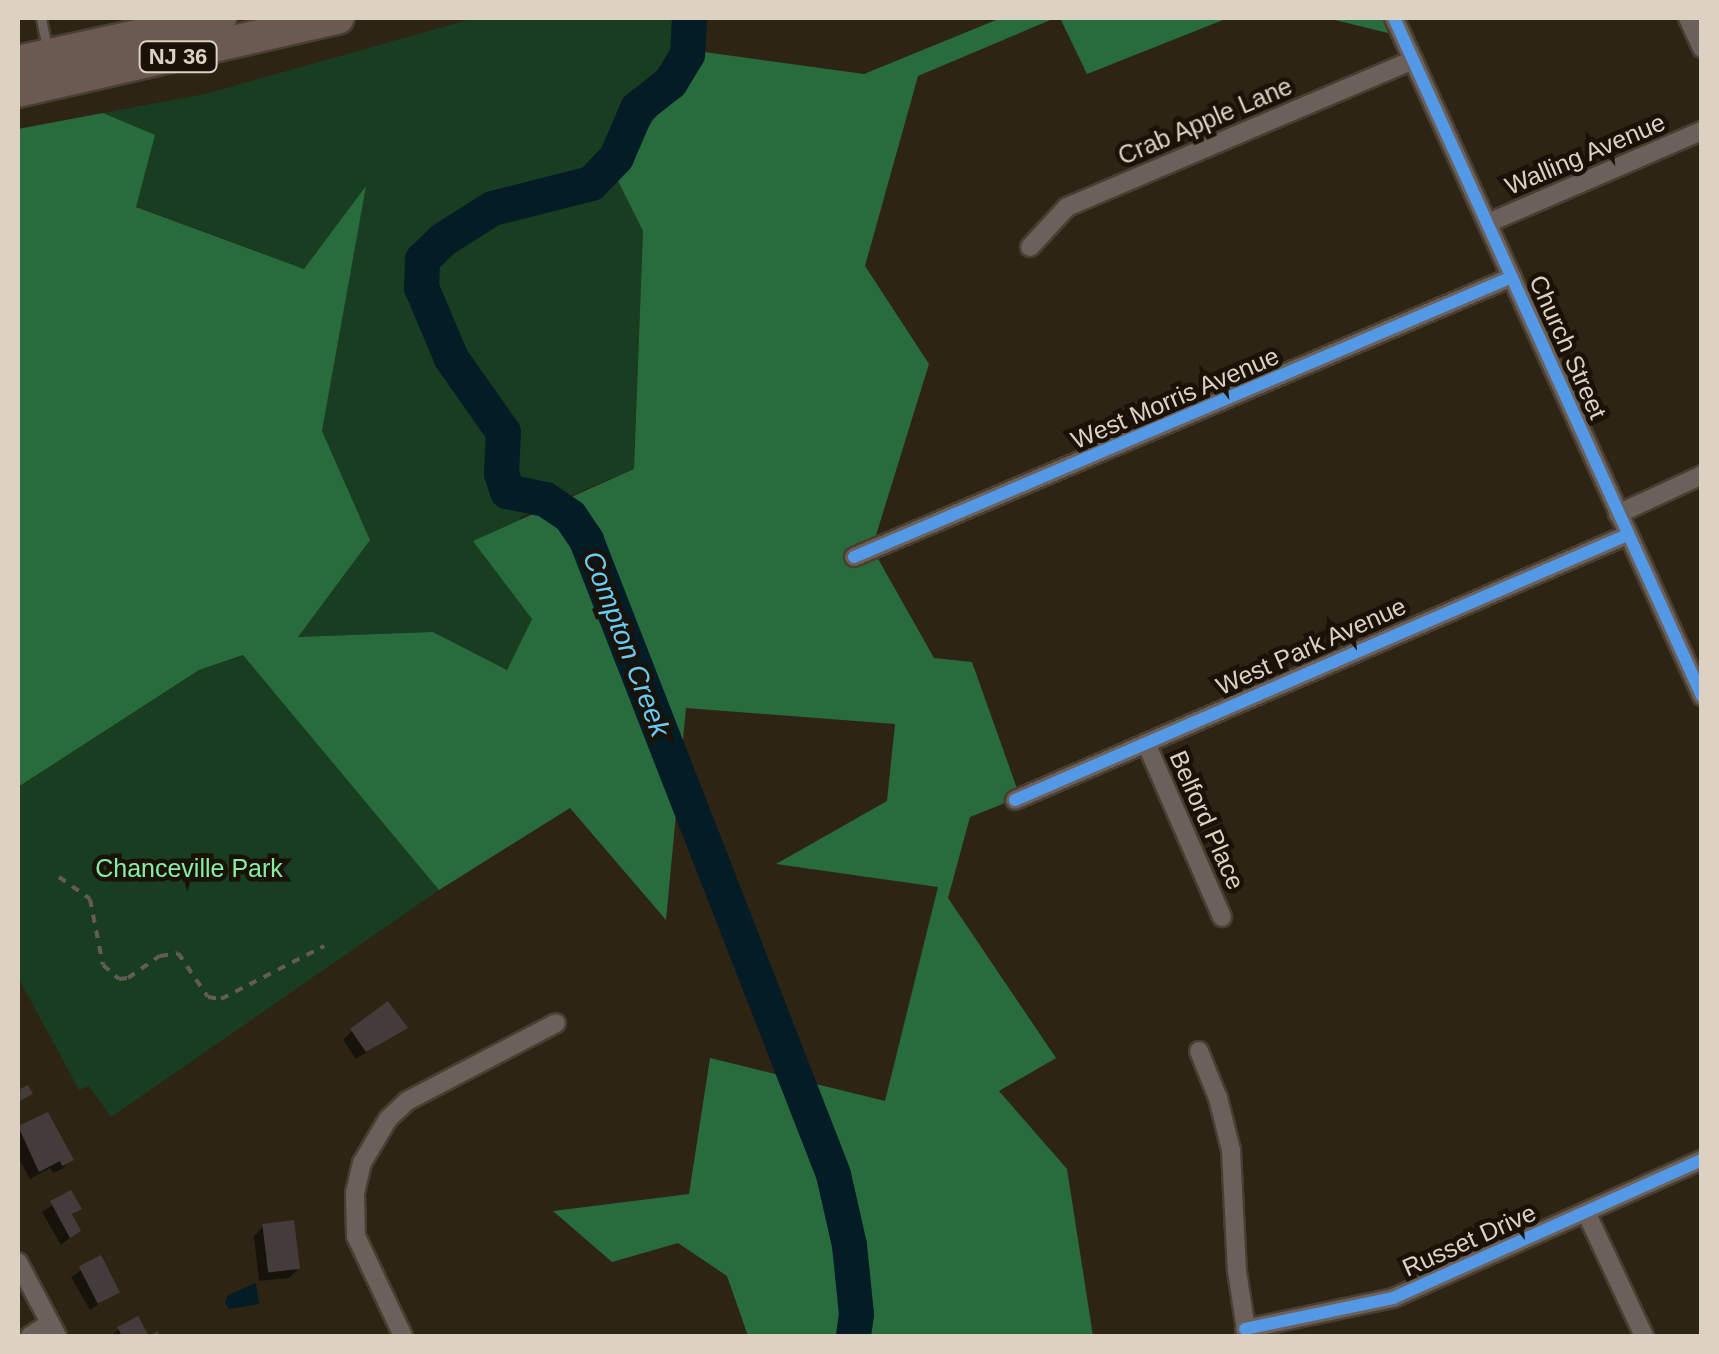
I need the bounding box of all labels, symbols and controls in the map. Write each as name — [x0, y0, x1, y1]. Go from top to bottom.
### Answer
road number: NJ 36 — [138, 40, 218, 74]
street label: Crab Apple Lane — [1113, 71, 1297, 171]
street label: Walling Avenue — [1500, 107, 1670, 201]
street label: Church Street — [1523, 270, 1613, 424]
street label: West Morris Avenue — [1066, 340, 1284, 456]
water label: Compton Creek — [575, 546, 677, 742]
street label: West Park Avenue — [1211, 590, 1411, 702]
street label: Belford Place — [1163, 746, 1251, 894]
park label: Chanceville Park — [95, 853, 283, 883]
street label: Russet Drive — [1398, 1197, 1540, 1283]

